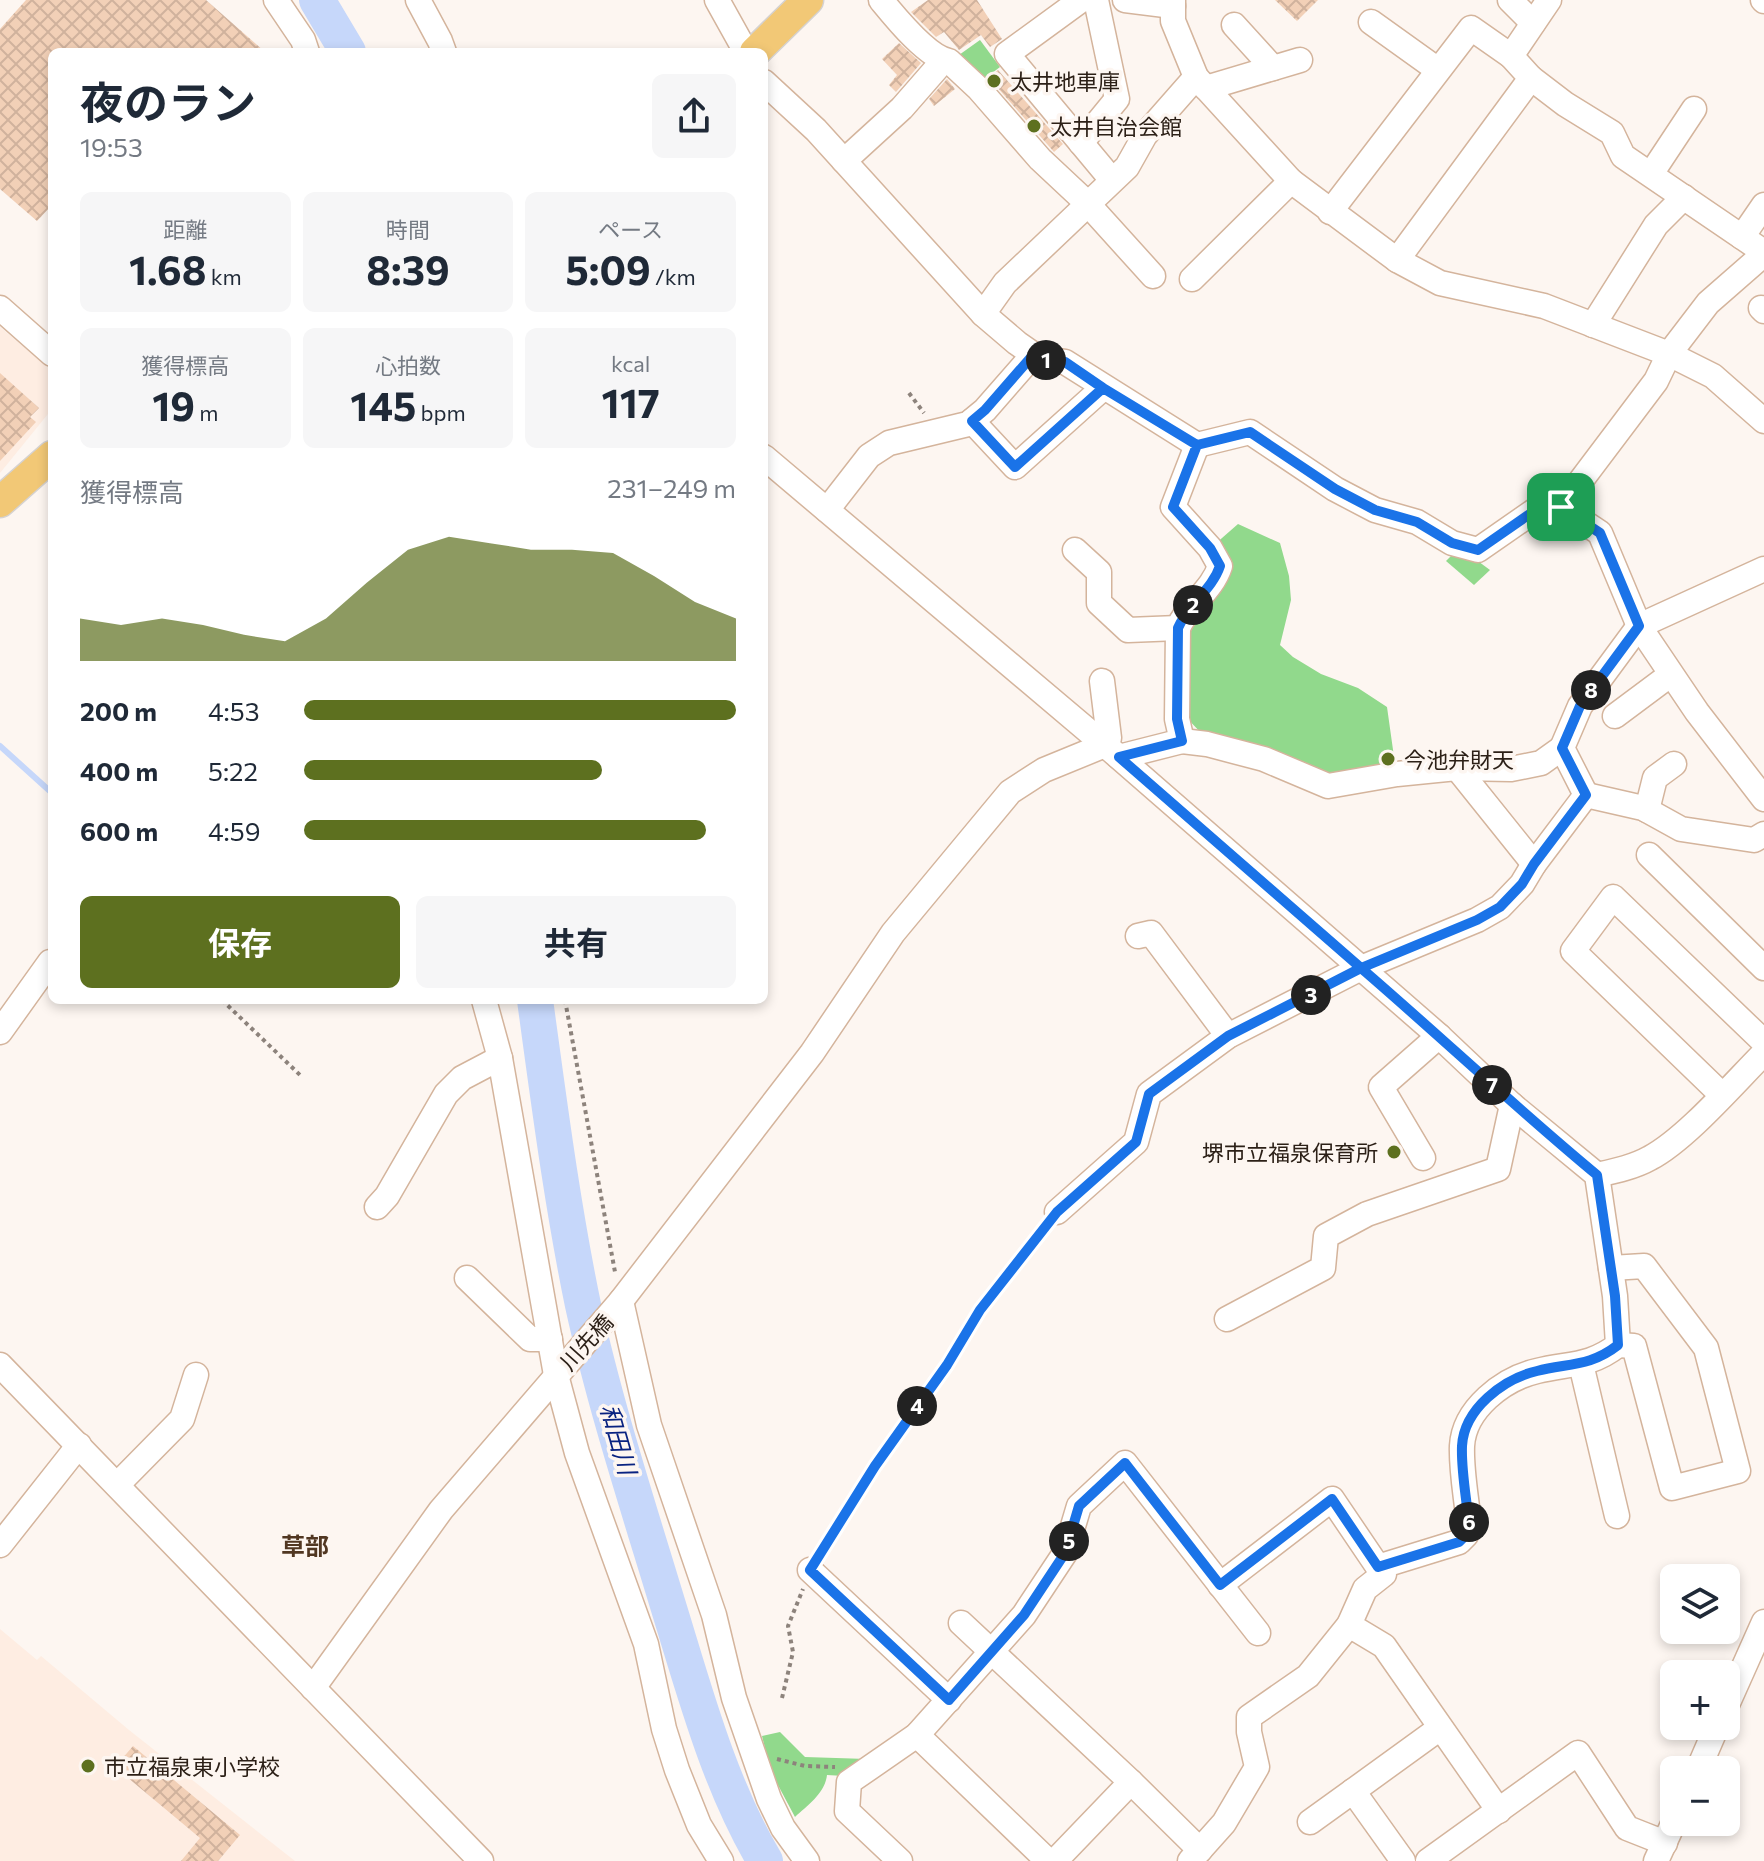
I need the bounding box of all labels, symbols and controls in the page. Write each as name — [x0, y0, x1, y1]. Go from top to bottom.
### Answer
place label: 太井地車庫 — [1010, 68, 1120, 95]
marker: 太井地車庫 — [985, 72, 1003, 90]
text: 夜のラン — [80, 74, 256, 128]
button: share — [652, 74, 736, 158]
place label: 太井自治会館 — [1050, 113, 1182, 140]
marker: 太井自治会館 — [1025, 117, 1043, 135]
text: 19:53 — [80, 131, 143, 162]
text: 距離 — [163, 216, 207, 243]
text: 時間 — [386, 216, 430, 243]
text: ペース — [598, 216, 663, 243]
text: 1.68 — [129, 244, 206, 293]
text: 8:39 — [366, 244, 450, 293]
text: 5:09 — [566, 244, 651, 293]
text: km — [206, 263, 242, 290]
text: /km — [651, 263, 696, 290]
pin: 1 — [1026, 340, 1066, 380]
text: 1 — [1041, 346, 1051, 373]
text: kcal — [611, 350, 650, 377]
text: 獲得標高 — [141, 352, 229, 379]
text: 心拍数 — [375, 352, 441, 379]
text: 117 — [602, 377, 660, 426]
text: 19 — [152, 380, 195, 429]
text: 145 — [350, 380, 416, 429]
text: m — [195, 399, 218, 426]
text: bpm — [416, 399, 466, 426]
text: 231–249 m — [607, 472, 736, 503]
pin — [1527, 473, 1595, 541]
text: 獲得標高 — [80, 476, 184, 507]
icon: arrive — [1539, 485, 1583, 529]
pin: 2 — [1173, 585, 1213, 625]
text: 2 — [1187, 591, 1199, 618]
pin: 8 — [1571, 670, 1611, 710]
text: 8 — [1584, 676, 1598, 703]
text: 200 m — [80, 695, 157, 726]
text: 4:53 — [208, 695, 260, 726]
place label: 今池弁財天 — [1404, 746, 1514, 773]
marker: 今池弁財天 — [1379, 750, 1397, 768]
text: 400 m — [80, 755, 158, 786]
text: 5:22 — [208, 755, 258, 786]
text: 600 m — [80, 815, 158, 846]
text: 4:59 — [208, 815, 260, 846]
button: 保存 — [80, 896, 400, 988]
button: 共有 — [416, 896, 736, 988]
pin: 3 — [1291, 975, 1331, 1015]
text: 3 — [1305, 981, 1317, 1008]
pin: 7 — [1472, 1065, 1512, 1105]
text: 7 — [1486, 1071, 1498, 1098]
place label: 堺市立福泉保育所 — [1202, 1139, 1378, 1166]
marker: 堺市立福泉保育所 — [1385, 1143, 1403, 1161]
street label: 川先橋 — [554, 1308, 618, 1376]
pin: 4 — [897, 1386, 937, 1426]
text: 4 — [910, 1392, 924, 1419]
water label: 和田川 — [595, 1400, 644, 1480]
pin: 6 — [1449, 1502, 1489, 1542]
text: 6 — [1462, 1508, 1476, 1535]
pin: 5 — [1049, 1521, 1089, 1561]
text: 5 — [1063, 1527, 1075, 1554]
district label: 草部 — [281, 1531, 329, 1560]
map controls — [1660, 1564, 1740, 1836]
button: layers — [1660, 1564, 1740, 1644]
button: + — [1660, 1660, 1740, 1740]
place label: 市立福泉東小学校 — [104, 1753, 280, 1780]
button: − — [1660, 1756, 1740, 1836]
marker: 市立福泉東小学校 — [79, 1757, 97, 1775]

